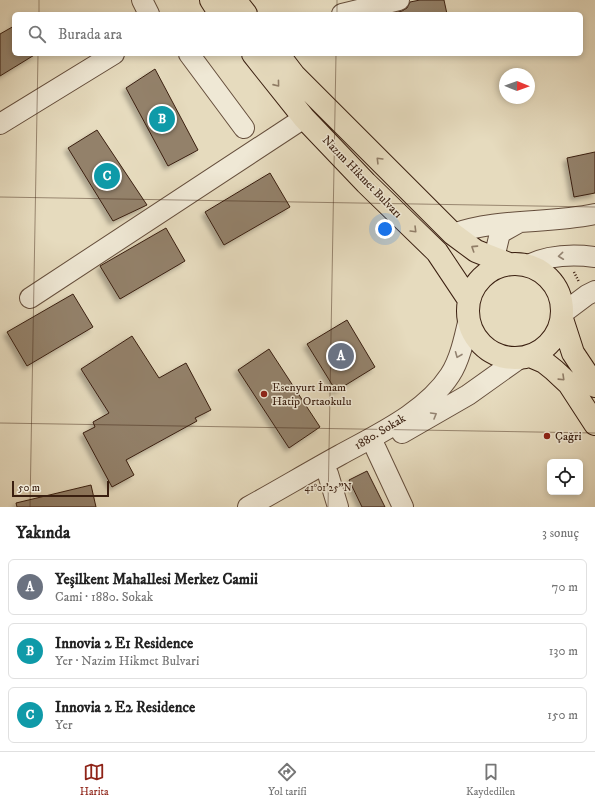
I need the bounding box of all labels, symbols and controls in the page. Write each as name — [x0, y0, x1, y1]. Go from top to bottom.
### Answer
search box — [12, 12, 583, 56]
icon: search — [26, 23, 48, 45]
text: Burada ara — [58, 25, 122, 44]
north arrow — [499, 68, 535, 104]
one-way arrow — [273, 80, 280, 87]
pin: B — [149, 104, 175, 134]
street label: Nazım Hikmet Bulvarı — [319, 133, 405, 221]
one-way arrow — [376, 157, 384, 165]
pin: C — [94, 161, 120, 191]
your location — [375, 219, 395, 239]
one-way arrow — [409, 225, 417, 233]
one-way arrow — [471, 246, 478, 253]
one-way arrow — [558, 252, 564, 261]
pin: A — [328, 341, 354, 371]
one-way arrow — [455, 352, 463, 359]
one-way arrow — [557, 373, 565, 380]
place label: Esenyurt İmam Hatip Ortaokulu — [272, 380, 352, 409]
marker: Esenyurt İmam Hatip Ortaokulu — [259, 389, 269, 399]
street label: 1880. Sokak — [352, 411, 408, 453]
one-way arrow — [430, 412, 437, 419]
place label: Çağri — [555, 429, 581, 444]
marker: Çağri — [542, 431, 552, 441]
map controls — [547, 459, 583, 495]
button: locate — [547, 459, 583, 495]
scale bar — [12, 479, 109, 498]
text: 50 m — [18, 481, 40, 495]
text: 41°01'25"N — [304, 482, 352, 494]
text: Yakında — [16, 522, 70, 544]
text: 3 sonuç — [542, 525, 579, 541]
text: Yeşilkent Mahallesi Merkez Camii — [55, 570, 258, 589]
text: A — [26, 579, 34, 595]
text: 70 m — [552, 579, 578, 595]
text: Cami · 1880. Sokak — [55, 589, 153, 605]
text: Innovia 2 E1 Residence — [55, 634, 193, 653]
text: B — [26, 643, 34, 659]
text: 130 m — [549, 643, 578, 659]
text: Yer · Nazim Hikmet Bulvari — [55, 653, 199, 669]
text: Innovia 2 E2 Residence — [55, 698, 195, 717]
text: C — [26, 707, 34, 723]
text: 150 m — [547, 707, 578, 723]
text: Yer — [55, 717, 73, 733]
tab: Harita — [80, 761, 109, 799]
tab: Yol tarifi — [268, 761, 307, 799]
tab: Kaydedilen — [466, 761, 515, 799]

